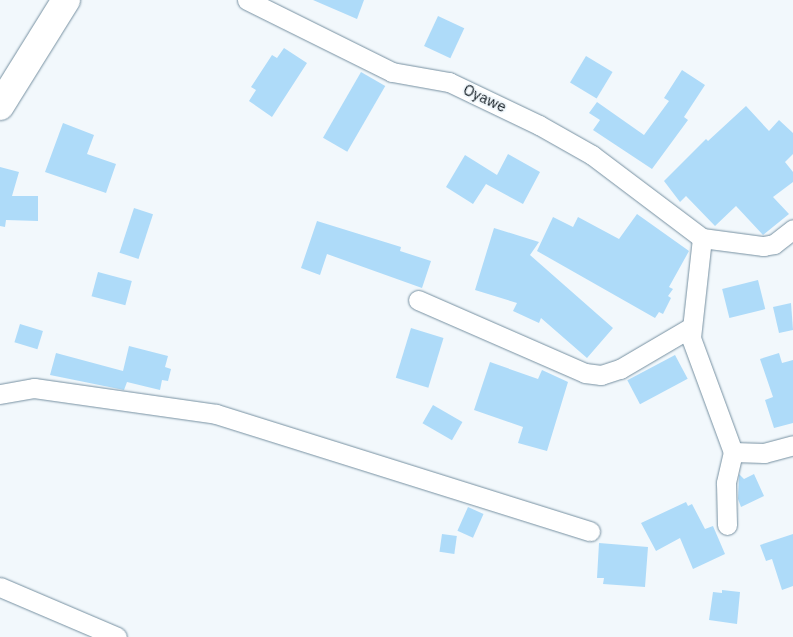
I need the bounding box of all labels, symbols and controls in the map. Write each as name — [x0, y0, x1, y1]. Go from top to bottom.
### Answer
street label: Oyawe — [461, 80, 509, 116]

